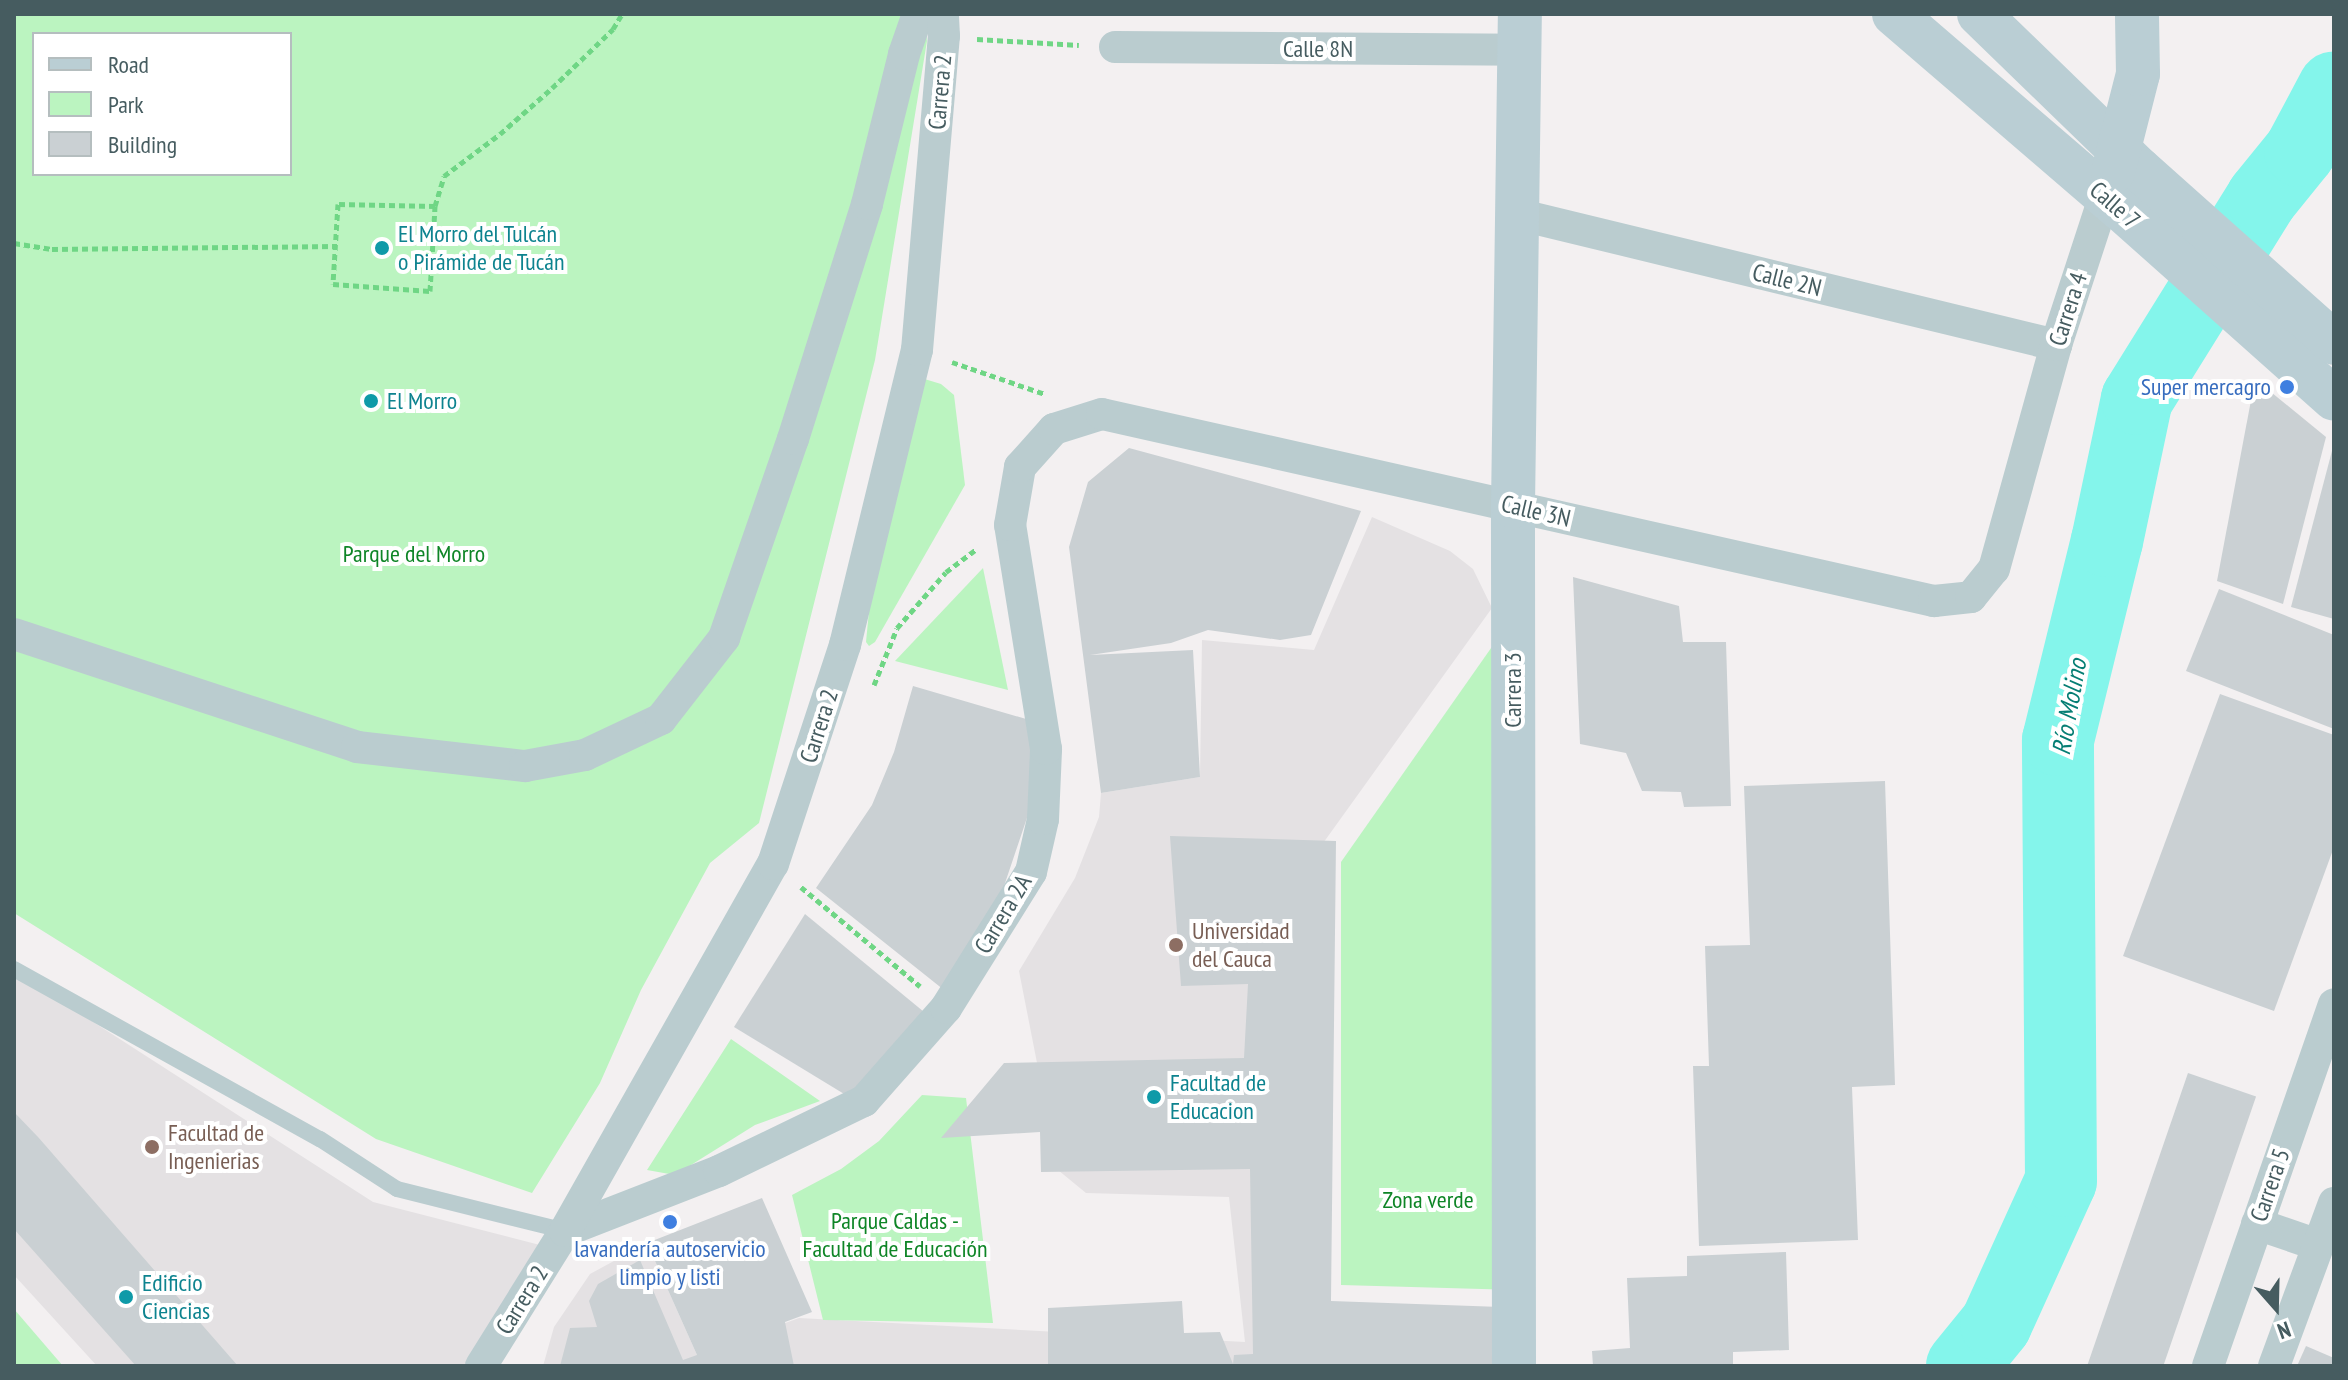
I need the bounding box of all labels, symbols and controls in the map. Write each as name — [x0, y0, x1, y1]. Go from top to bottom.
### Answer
legend — [32, 32, 292, 176]
street label: Calle 8N — [1283, 35, 1353, 63]
text: Road — [108, 49, 149, 80]
street label: Carrera 2 — [922, 53, 958, 131]
text: Park — [108, 89, 144, 120]
text: Building — [108, 129, 177, 160]
street label: Calle 7 — [2084, 175, 2146, 235]
place label: El Morro del Tulcán o Pirámide de Tucán — [398, 220, 565, 276]
marker: El Morro del Tulcán o Pirámide de Tucán — [373, 239, 391, 257]
street label: Calle 2N — [1749, 258, 1825, 302]
street label: Carrera 4 — [2043, 269, 2093, 349]
place label: Super mercagro — [2141, 373, 2271, 401]
marker: Super mercagro — [2278, 378, 2296, 396]
place label: El Morro — [387, 387, 457, 415]
marker: El Morro — [362, 392, 380, 410]
street label: Calle 3N — [1499, 489, 1573, 533]
park label: Parque del Morro — [343, 540, 485, 568]
street label: Carrera 3 — [1499, 652, 1527, 728]
water label: Río Molino — [2045, 657, 2093, 757]
street label: Carrera 2 — [794, 686, 844, 766]
street label: Carrera 2A — [968, 869, 1038, 959]
place label: Universidad del Cauca — [1192, 917, 1290, 973]
marker: Universidad del Cauca — [1167, 936, 1185, 954]
place label: Facultad de Educacion — [1170, 1069, 1266, 1125]
marker: Facultad de Educacion — [1145, 1088, 1163, 1106]
place label: Facultad de Ingenierias — [168, 1119, 264, 1175]
marker: Facultad de Ingenierias — [143, 1138, 161, 1156]
street label: Carrera 5 — [2244, 1145, 2296, 1225]
park label: Zona verde — [1382, 1186, 1474, 1214]
park label: Parque Caldas - Facultad de Educación — [802, 1207, 988, 1263]
marker: lavandería autoservicio limpio y listi — [661, 1213, 679, 1231]
place label: lavandería autoservicio limpio y listi — [574, 1235, 766, 1291]
street label: Carrera 2 — [490, 1260, 554, 1340]
north arrow — [2236, 1268, 2316, 1348]
place label: Edificio Ciencias — [142, 1269, 210, 1325]
marker: Edificio Ciencias — [117, 1288, 135, 1306]
text: N — [2274, 1315, 2295, 1346]

